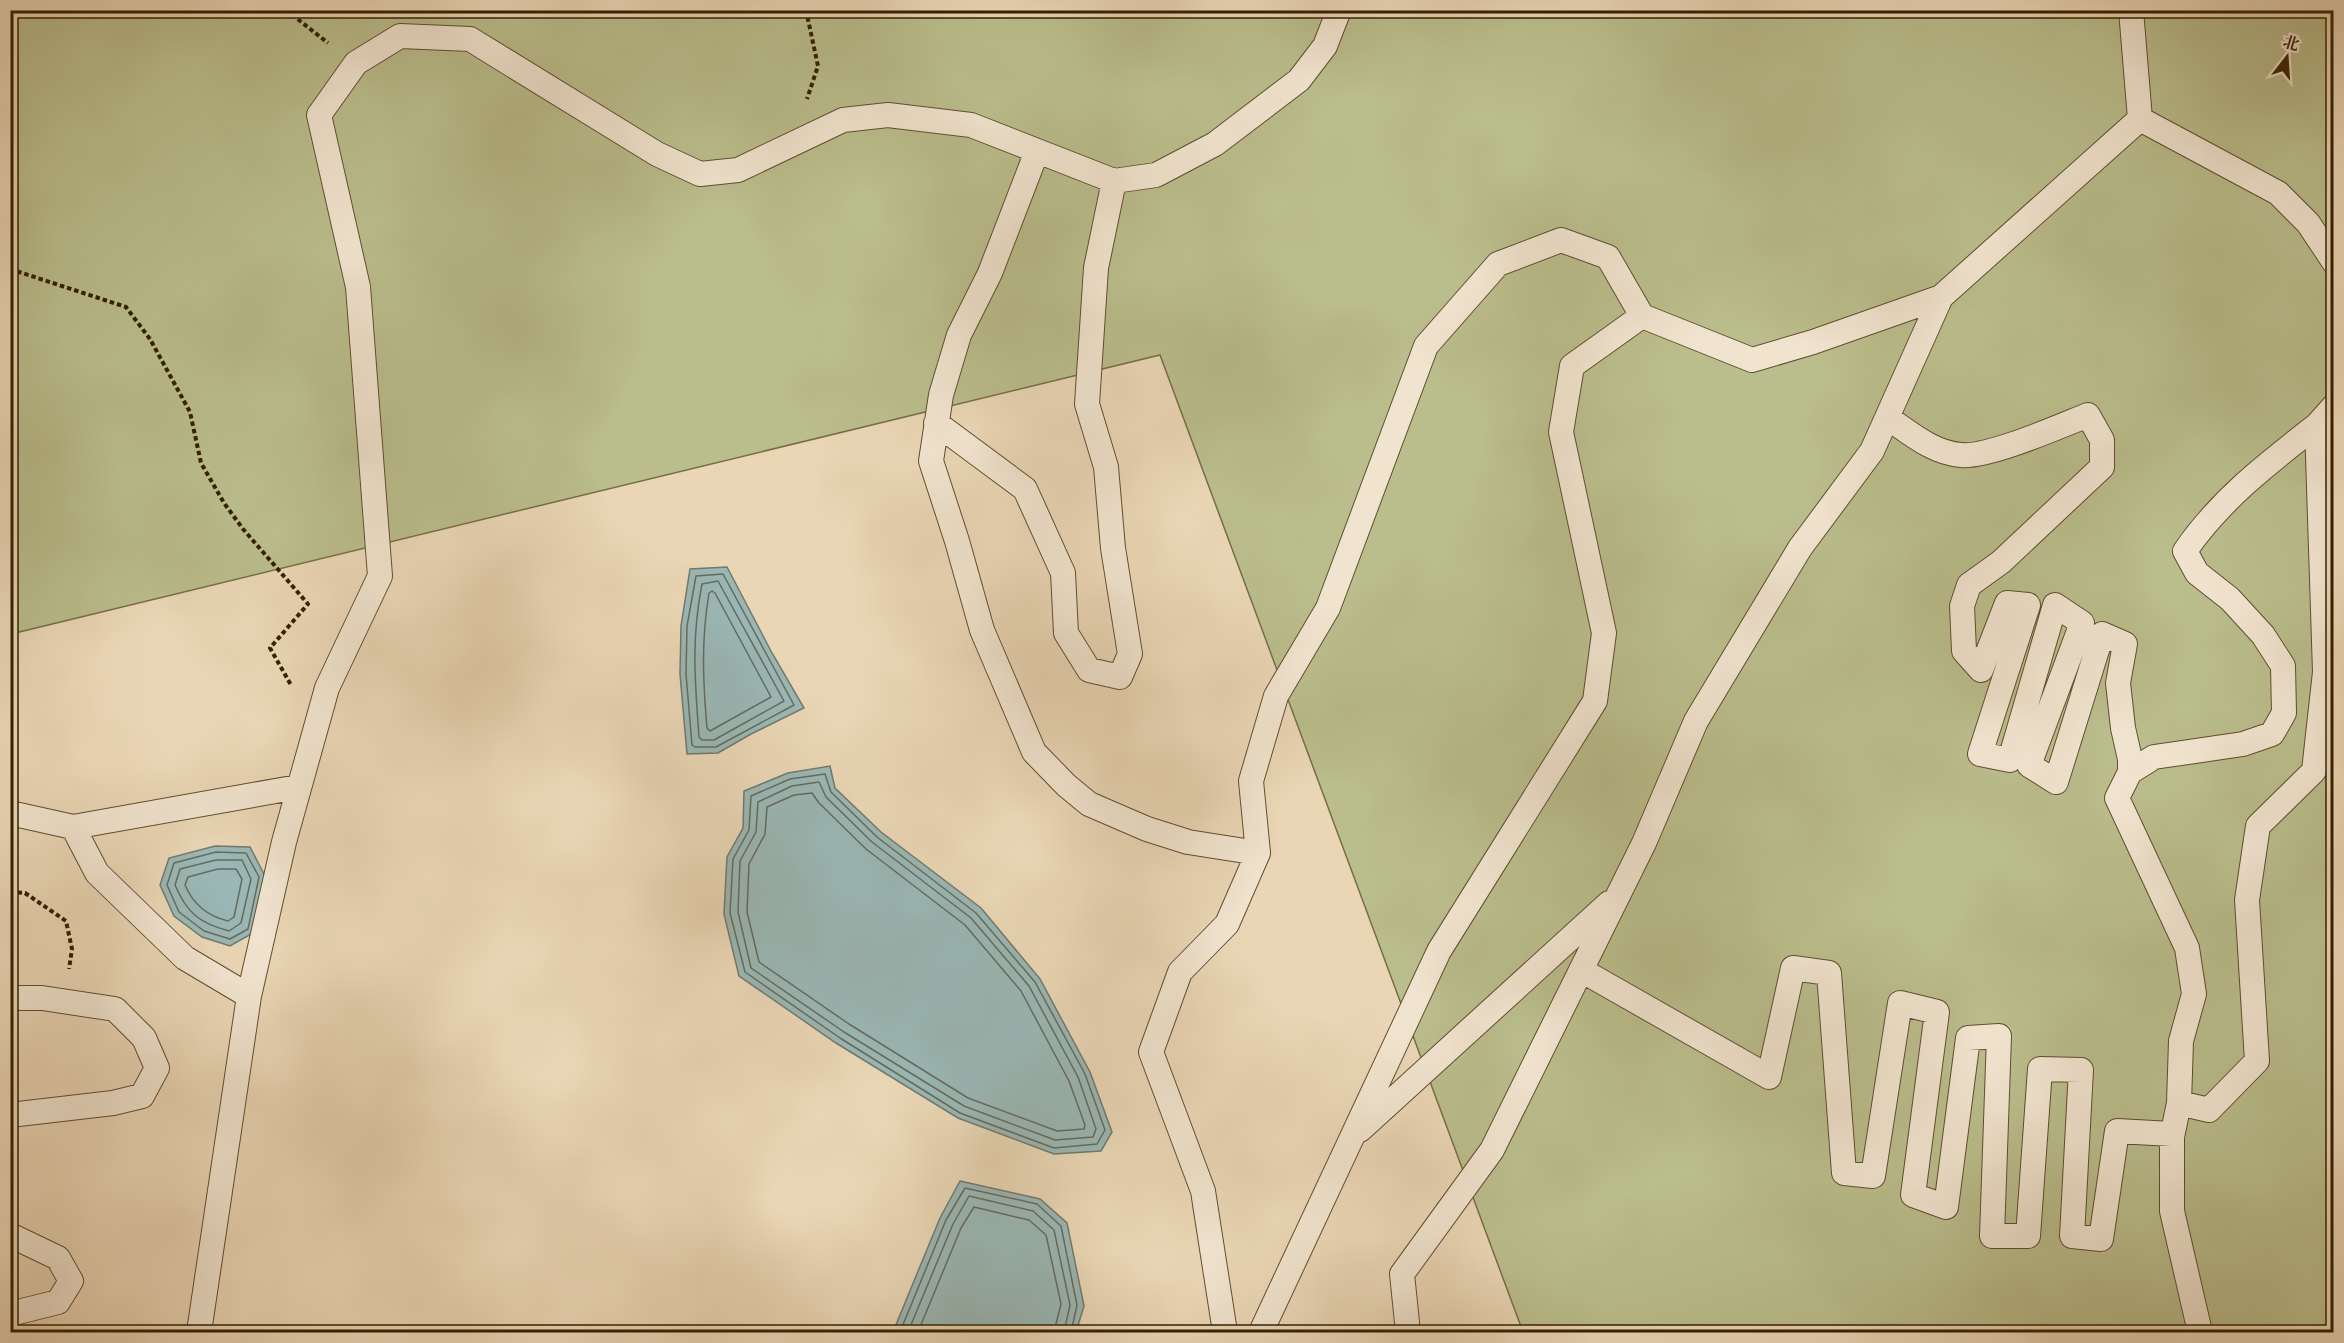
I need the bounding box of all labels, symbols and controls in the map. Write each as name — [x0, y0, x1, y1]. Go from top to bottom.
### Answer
north arrow — [2257, 27, 2317, 87]
text: 北 — [2281, 33, 2301, 55]

